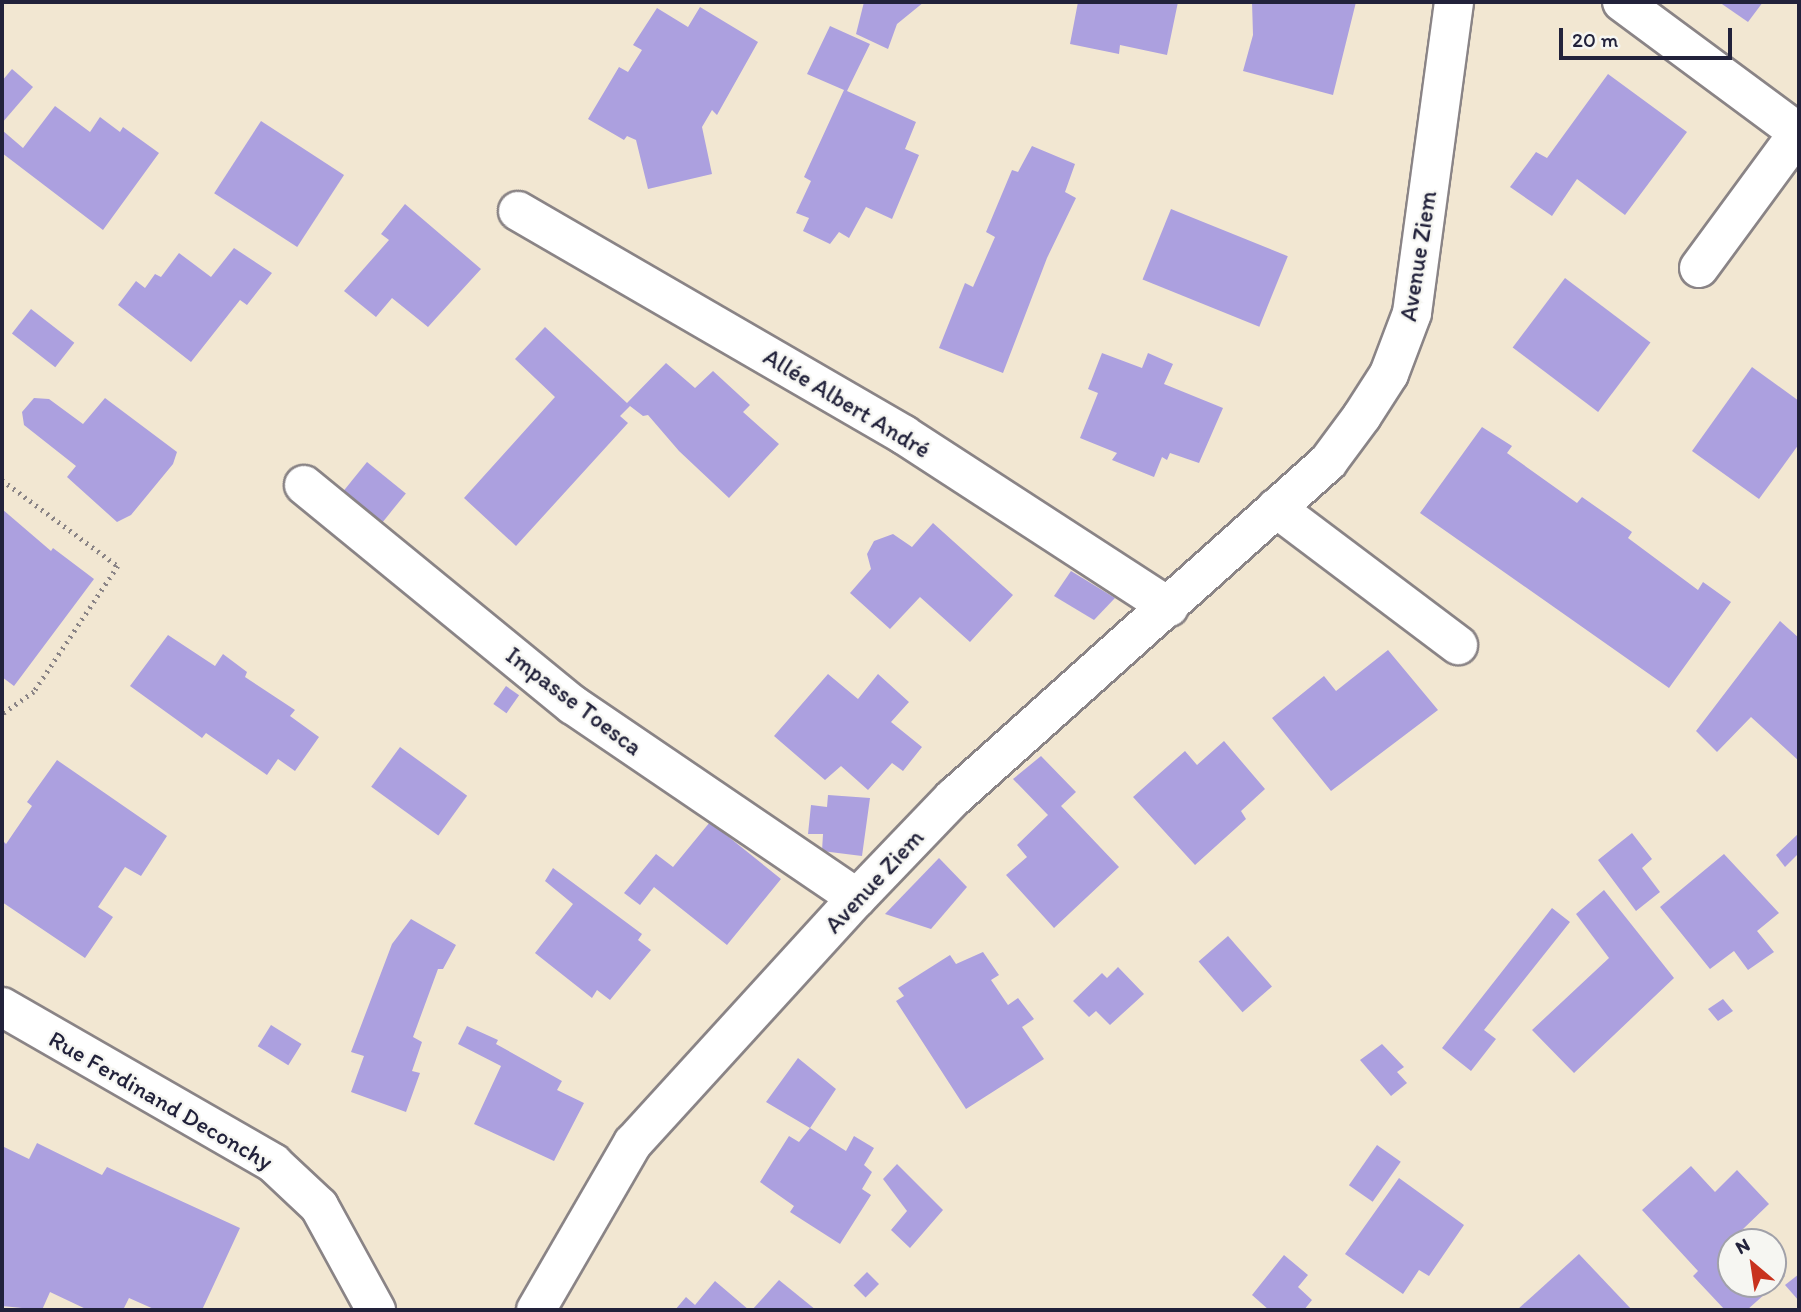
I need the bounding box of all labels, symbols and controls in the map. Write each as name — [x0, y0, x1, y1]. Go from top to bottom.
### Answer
scale bar — [1563, 14, 1736, 58]
text: 20 m — [1572, 27, 1618, 52]
street label: Avenue Ziem — [1393, 189, 1443, 323]
street label: Allée Albert André — [758, 342, 936, 464]
street label: Impasse Toesca — [501, 641, 647, 761]
street label: Avenue Ziem — [819, 823, 929, 939]
street label: Rue Ferdinand Deconchy — [44, 1024, 278, 1176]
north arrow — [1717, 1228, 1787, 1298]
text: N — [1731, 1233, 1754, 1259]

